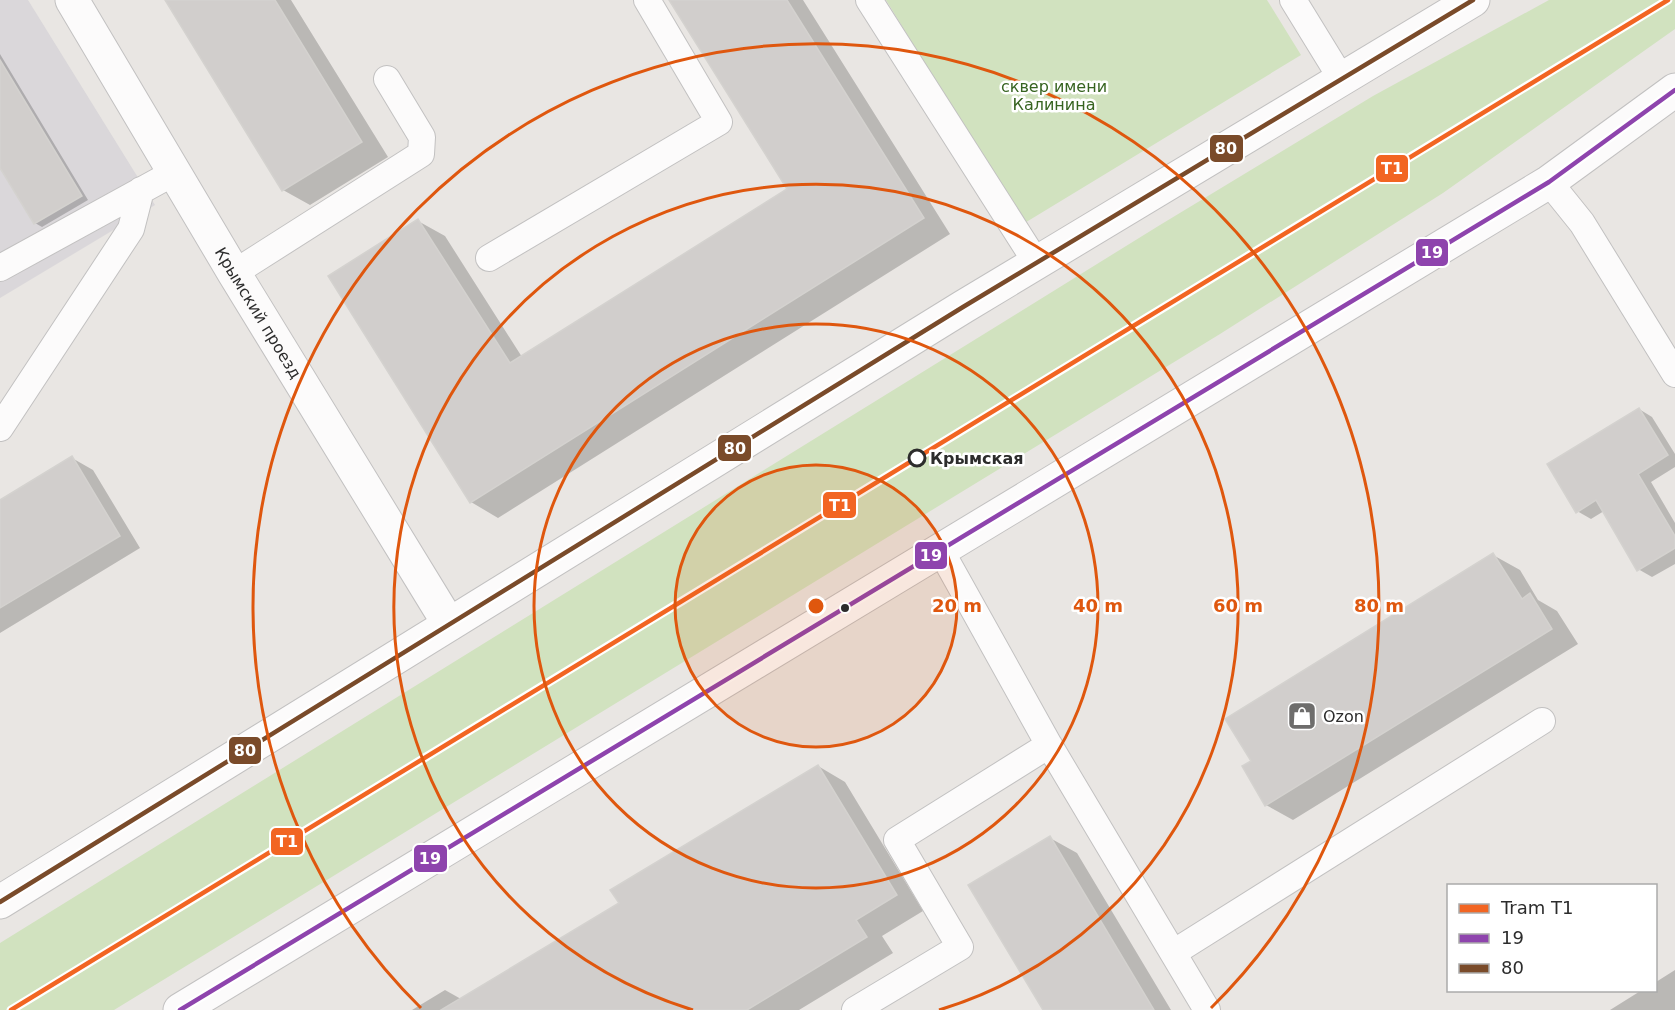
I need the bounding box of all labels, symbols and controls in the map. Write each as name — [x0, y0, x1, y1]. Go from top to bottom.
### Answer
park label: сквер имени Калинина — [1001, 77, 1107, 114]
line badge: 80 — [1209, 134, 1244, 163]
text: 80 — [1215, 139, 1237, 158]
line badge: T1 — [1375, 154, 1409, 183]
text: T1 — [1381, 159, 1403, 178]
line badge: 19 — [1415, 238, 1449, 267]
street label: Крымский проезд — [211, 243, 306, 382]
text: 19 — [1421, 243, 1443, 262]
line badge: 80 — [717, 434, 752, 462]
text: 80 — [724, 439, 746, 458]
marker: Крымская — [908, 449, 926, 467]
place label: Крымская — [930, 449, 1024, 468]
line badge: T1 — [822, 491, 857, 519]
text: T1 — [829, 496, 851, 515]
line badge: 19 — [914, 541, 948, 570]
text: 19 — [920, 546, 942, 565]
text: 20 m — [932, 595, 982, 616]
text: 40 m — [1073, 595, 1123, 616]
text: 60 m — [1213, 595, 1263, 616]
text: 80 m — [1354, 595, 1404, 616]
centre of rings — [806, 596, 826, 616]
unlabelled marker — [839, 602, 851, 614]
shop icon: Ozon — [1286, 700, 1318, 732]
place label: Ozon — [1323, 707, 1364, 726]
line badge: 80 — [228, 736, 262, 765]
text: 80 — [234, 741, 256, 760]
line badge: T1 — [270, 827, 304, 856]
text: T1 — [276, 832, 298, 851]
line badge: 19 — [413, 844, 448, 873]
text: 19 — [419, 849, 441, 868]
legend — [1447, 884, 1657, 992]
text: Tram T1 — [1500, 897, 1573, 918]
text: 19 — [1501, 927, 1524, 948]
text: 80 — [1501, 957, 1524, 978]

